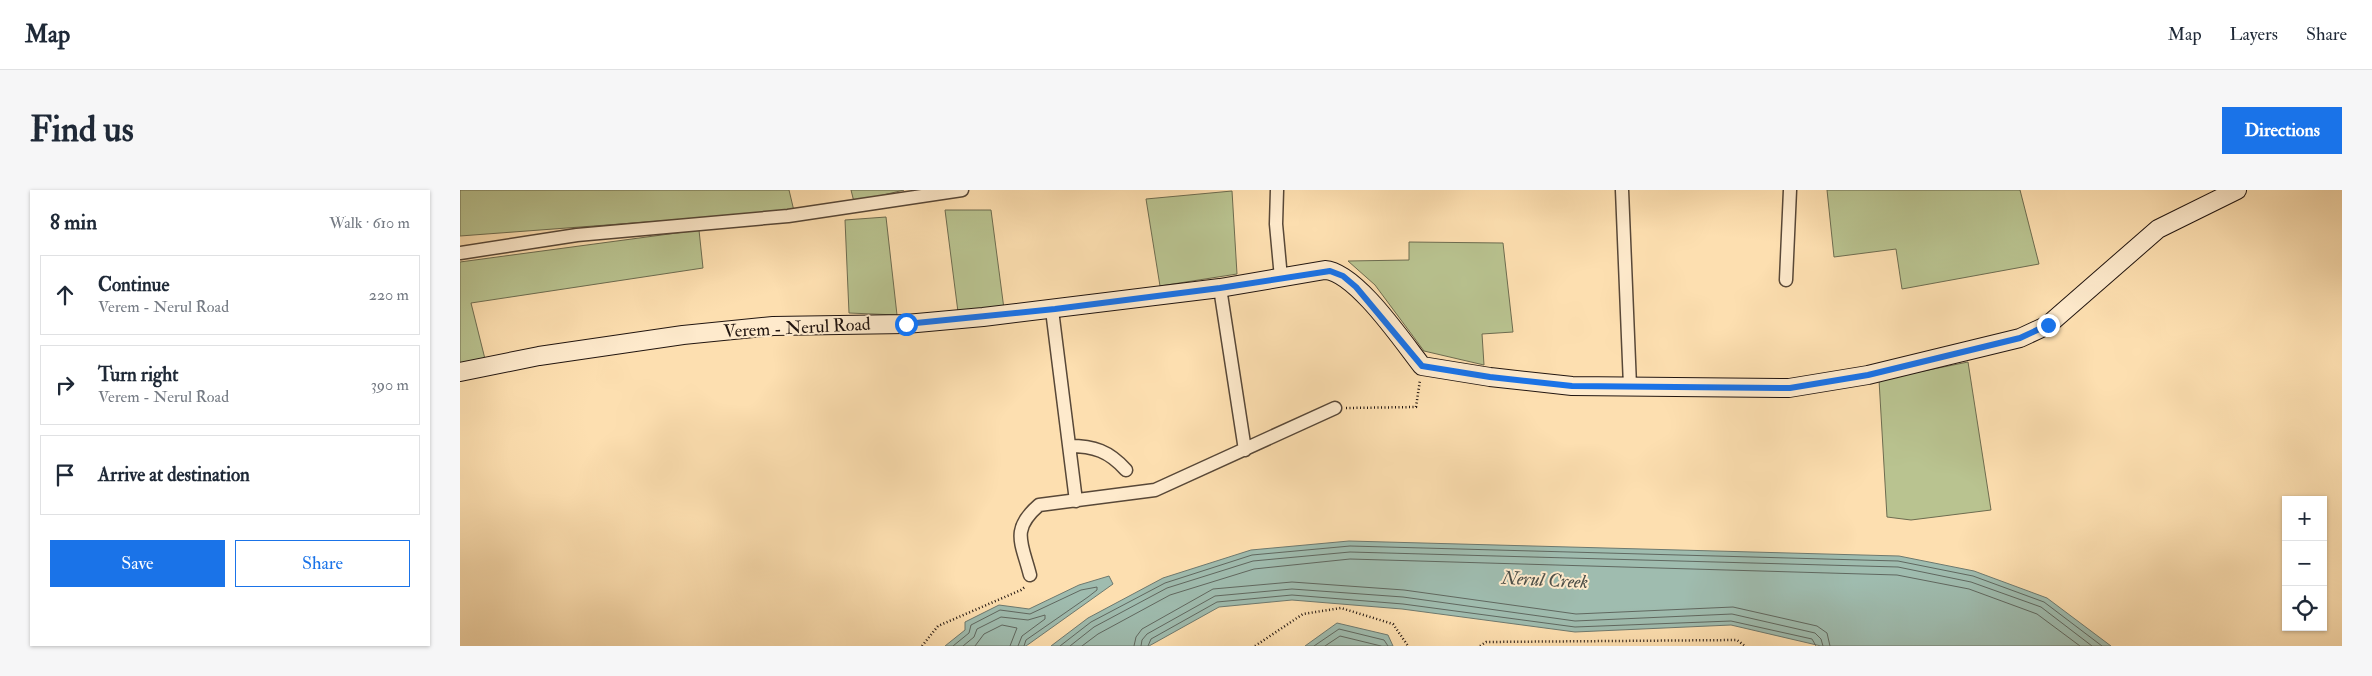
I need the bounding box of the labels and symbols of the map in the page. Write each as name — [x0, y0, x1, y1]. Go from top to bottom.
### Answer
street label: Verem - Nerul Road — [723, 313, 871, 343]
route start — [895, 313, 918, 336]
route end — [2037, 314, 2060, 337]
water label: Nerul Creek — [1500, 566, 1589, 594]

